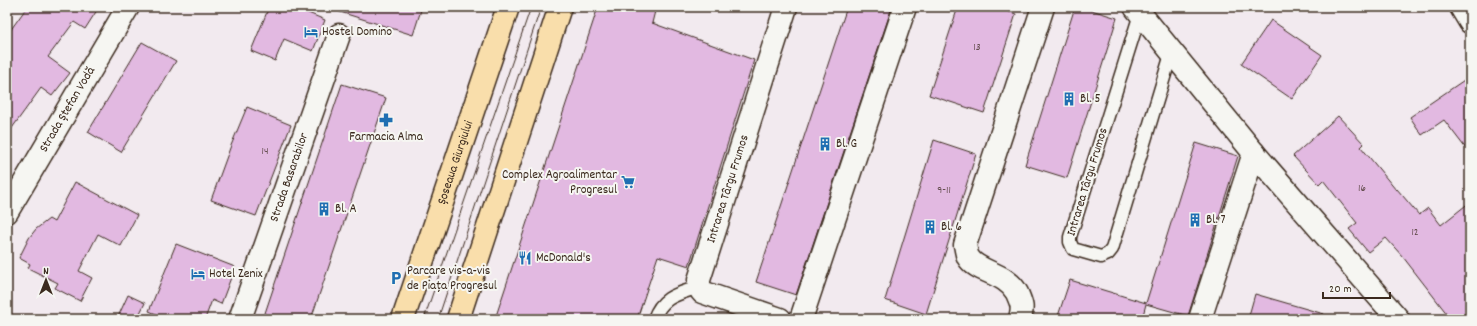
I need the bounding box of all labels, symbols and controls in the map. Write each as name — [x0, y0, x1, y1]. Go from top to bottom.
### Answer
place label: Hostel Domino — [322, 23, 392, 42]
hotel icon: Hostel Domino — [303, 24, 319, 40]
house number: 13 — [973, 40, 981, 56]
street label: Strada Ștefan Vodă — [35, 63, 101, 156]
place label: Bl. 5 — [1080, 90, 1100, 109]
building icon: Bl. 5 — [1061, 91, 1077, 107]
pharmacy icon: Farmacia Alma — [378, 112, 394, 128]
street label: Șoseaua Giurgiului — [433, 118, 479, 207]
street label: Intrarea Târgu Frumos — [1062, 125, 1114, 239]
place label: Farmacia Alma — [349, 128, 424, 147]
street label: Strada Basarabilor — [265, 130, 314, 225]
street label: Intrarea Târgu Frumos — [702, 132, 754, 245]
place label: Bl. G — [836, 135, 857, 154]
building icon: Bl. G — [817, 136, 833, 152]
house number: 14 — [262, 144, 268, 160]
place label: Complex Agroalimentar Progresul — [502, 166, 617, 200]
supermarket icon: Complex Agroalimentar Progresul — [620, 174, 636, 190]
house number: 16 — [1358, 181, 1366, 197]
house number: 9-11 — [937, 183, 951, 199]
place label: Bl. A — [335, 200, 357, 219]
building icon: Bl. A — [316, 201, 332, 217]
place label: Bl. 7 — [1206, 211, 1225, 230]
building icon: Bl. 7 — [1187, 212, 1203, 228]
place label: Bl. 6 — [941, 218, 962, 237]
building icon: Bl. 6 — [922, 219, 938, 235]
house number: 12 — [1411, 225, 1419, 241]
place label: McDonald's — [536, 249, 591, 268]
restaurant icon: McDonald's — [517, 250, 533, 266]
north arrow — [26, 260, 66, 300]
place label: Parcare vis-a-vis de Piața Progresul — [407, 262, 497, 296]
text: N — [43, 264, 49, 280]
place label: Hotel Zenix — [209, 265, 263, 284]
hotel icon: Hotel Zenix — [190, 266, 206, 282]
parking icon: Parcare vis-a-vis de Piața Progresul — [388, 270, 404, 286]
scale bar — [1323, 274, 1390, 300]
text: 20 m — [1329, 281, 1352, 298]

